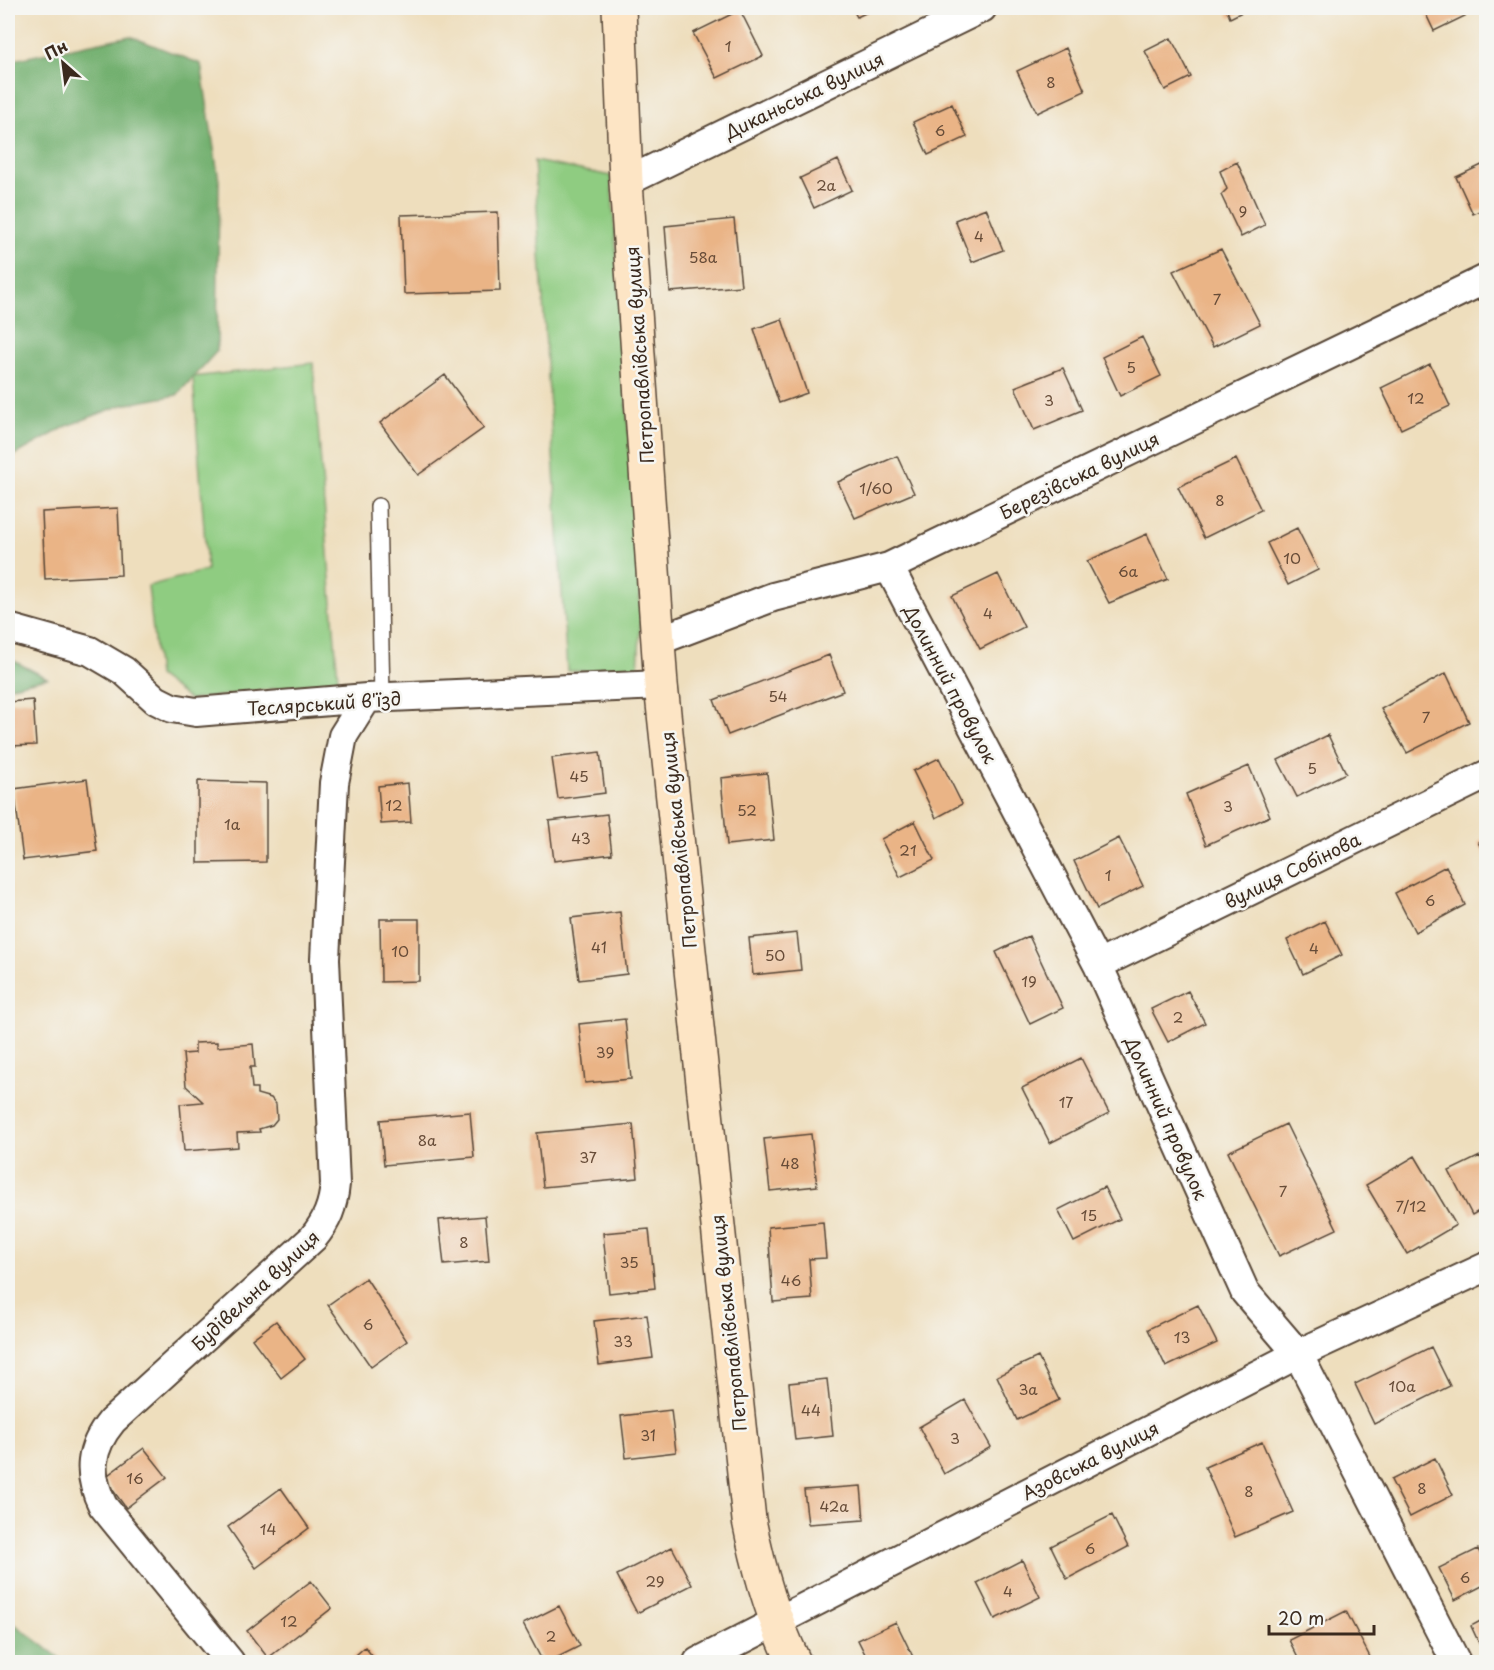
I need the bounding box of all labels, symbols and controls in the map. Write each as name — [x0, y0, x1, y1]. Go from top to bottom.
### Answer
north arrow — [33, 33, 93, 93]
text: Пн — [40, 33, 71, 65]
house number: 1 — [725, 34, 731, 57]
street label: Диканьська вулиця — [719, 45, 888, 146]
house number: 8 — [1046, 70, 1056, 93]
house number: 6 — [935, 118, 945, 141]
house number: 2а — [816, 173, 837, 196]
house number: 9 — [1239, 199, 1247, 222]
house number: 4 — [974, 224, 984, 247]
street label: Петропавлівська вулиця — [618, 245, 660, 465]
house number: 58а — [689, 245, 718, 268]
house number: 7 — [1213, 287, 1222, 310]
house number: 5 — [1126, 355, 1136, 378]
house number: 12 — [1407, 386, 1425, 409]
house number: 3 — [1044, 388, 1054, 411]
street label: Березівська вулиця — [995, 425, 1163, 525]
house number: 1/60 — [859, 476, 893, 499]
house number: 8 — [1215, 488, 1225, 511]
house number: 10 — [1283, 546, 1301, 569]
house number: 6а — [1118, 559, 1139, 582]
street label: Долинний провулок — [897, 599, 1004, 768]
house number: 4 — [983, 601, 993, 624]
street label: Теслярський в'їзд — [246, 684, 402, 722]
house number: 54 — [768, 684, 788, 707]
house number: 7 — [1422, 705, 1431, 728]
street label: Петропавлівська вулиця — [653, 730, 703, 950]
house number: 5 — [1307, 756, 1317, 779]
house number: 45 — [569, 764, 589, 787]
house number: 12 — [385, 793, 403, 816]
house number: 3 — [1223, 794, 1233, 817]
house number: 52 — [737, 798, 757, 821]
house number: 1а — [224, 812, 241, 835]
street label: вулиця Собінова — [1219, 825, 1366, 915]
house number: 43 — [571, 826, 591, 849]
house number: 21 — [899, 838, 917, 861]
house number: 1 — [1105, 863, 1111, 886]
house number: 6 — [1425, 888, 1435, 911]
house number: 41 — [591, 935, 607, 958]
house number: 4 — [1309, 936, 1319, 959]
house number: 10 — [391, 939, 409, 962]
house number: 50 — [765, 943, 785, 966]
house number: 19 — [1021, 969, 1037, 992]
house number: 2 — [1173, 1005, 1183, 1028]
street label: Долинний провулок — [1118, 1031, 1215, 1204]
house number: 39 — [596, 1040, 614, 1063]
house number: 17 — [1059, 1090, 1073, 1113]
house number: 8а — [418, 1128, 437, 1151]
house number: 37 — [579, 1145, 597, 1168]
house number: 48 — [780, 1151, 800, 1174]
house number: 7 — [1279, 1179, 1288, 1202]
house number: 7/12 — [1395, 1194, 1427, 1217]
house number: 15 — [1081, 1203, 1097, 1226]
street label: Петропавлівська вулиця — [703, 1213, 753, 1433]
street label: Будівельна вулиця — [185, 1223, 325, 1357]
house number: 8 — [459, 1230, 469, 1253]
house number: 35 — [619, 1250, 639, 1273]
house number: 46 — [781, 1268, 801, 1291]
house number: 6 — [363, 1312, 373, 1335]
house number: 13 — [1174, 1325, 1190, 1348]
house number: 33 — [613, 1329, 633, 1352]
house number: 10а — [1388, 1374, 1416, 1397]
house number: 3а — [1018, 1377, 1038, 1400]
house number: 44 — [801, 1398, 821, 1421]
street label: Азовська вулиця — [1017, 1414, 1163, 1506]
house number: 31 — [640, 1423, 656, 1446]
house number: 3 — [950, 1426, 960, 1449]
house number: 16 — [126, 1466, 144, 1489]
house number: 8 — [1417, 1476, 1427, 1499]
house number: 8 — [1244, 1479, 1254, 1502]
house number: 42а — [819, 1494, 849, 1517]
house number: 14 — [260, 1517, 276, 1540]
house number: 6 — [1085, 1536, 1095, 1559]
house number: 6 — [1460, 1565, 1470, 1588]
house number: 29 — [645, 1569, 665, 1592]
house number: 4 — [1003, 1579, 1013, 1602]
scale bar — [1269, 1598, 1374, 1636]
text: 20 m — [1278, 1604, 1324, 1631]
house number: 12 — [280, 1609, 298, 1632]
house number: 2 — [546, 1624, 556, 1647]

